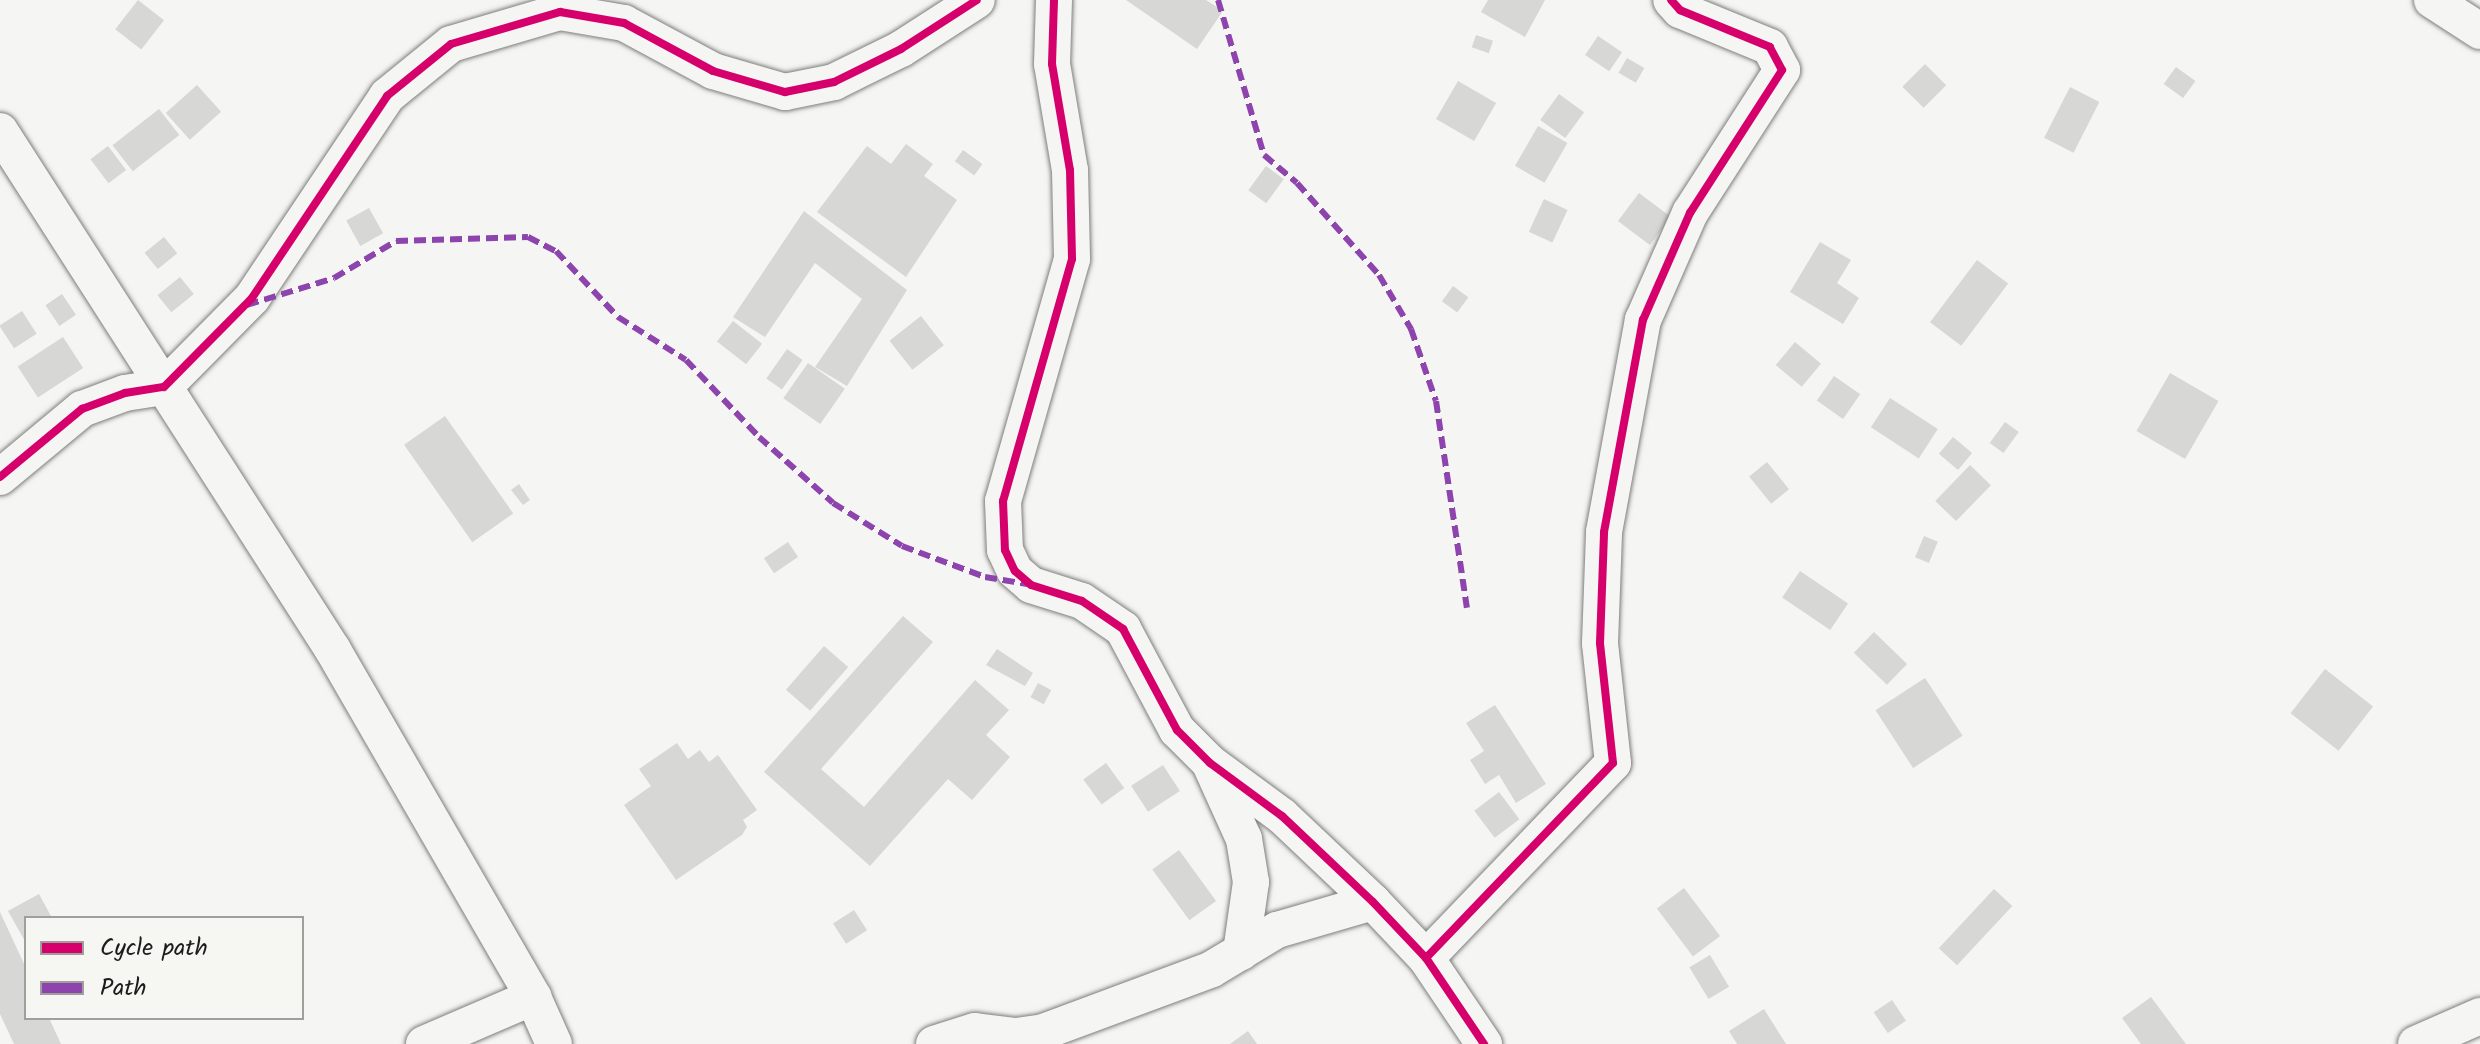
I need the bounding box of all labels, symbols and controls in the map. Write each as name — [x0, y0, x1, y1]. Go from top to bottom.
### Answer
legend — [24, 916, 304, 1020]
text: Cycle path — [100, 929, 208, 968]
text: Path — [100, 969, 146, 1008]

